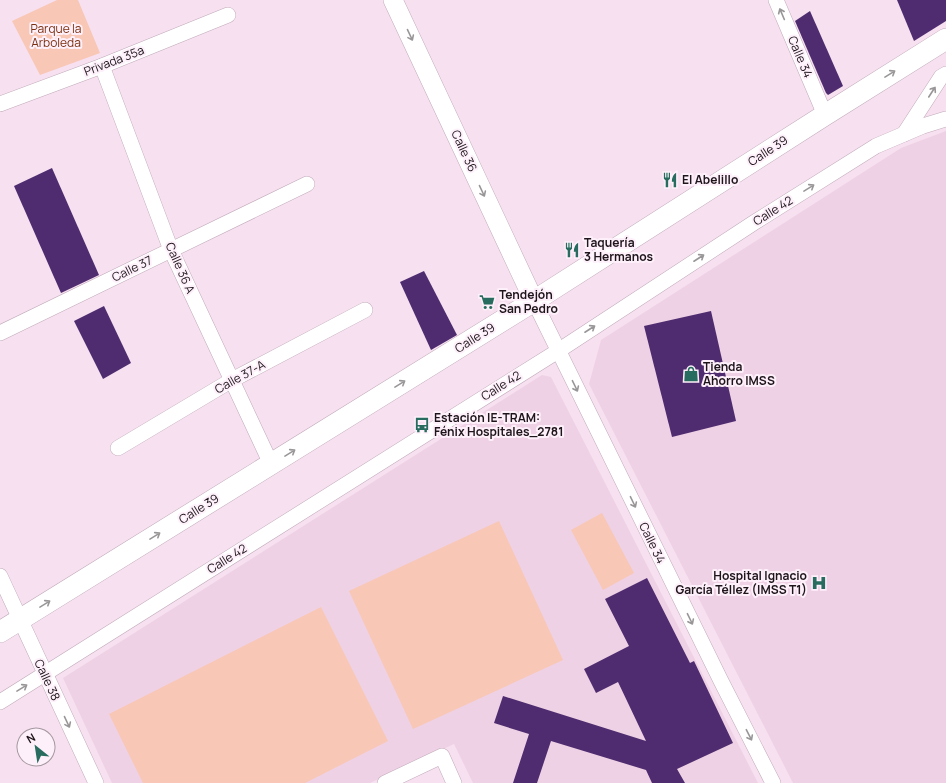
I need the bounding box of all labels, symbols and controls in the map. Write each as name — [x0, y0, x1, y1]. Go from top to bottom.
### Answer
one-way arrow — [778, 9, 785, 21]
park label: Parque la Arboleda — [30, 20, 82, 51]
one-way arrow — [407, 29, 414, 41]
street label: Calle 34 — [784, 33, 817, 80]
street label: Privada 35a — [81, 41, 146, 80]
one-way arrow — [884, 69, 896, 77]
one-way arrow — [928, 86, 936, 97]
street label: Calle 36 — [447, 127, 482, 174]
street label: Calle 39 — [744, 131, 791, 170]
restaurant icon: El Abelillo — [661, 171, 679, 189]
place label: El Abelillo — [682, 171, 738, 188]
one-way arrow — [803, 184, 814, 192]
one-way arrow — [479, 185, 486, 197]
street label: Calle 42 — [749, 192, 796, 229]
place label: Taquería 3 Hermanos — [584, 234, 653, 265]
street label: Calle 36 A — [162, 240, 199, 296]
restaurant icon: Taquería 3 Hermanos — [563, 241, 581, 259]
street label: Calle 37 — [109, 251, 155, 286]
one-way arrow — [693, 254, 705, 262]
place label: Tendejón San Pedro — [499, 286, 558, 317]
supermarket icon: Tendejón San Pedro — [478, 293, 496, 311]
street label: Calle 39 — [451, 319, 498, 357]
one-way arrow — [585, 325, 596, 334]
street label: Calle 37-A — [212, 356, 268, 397]
place label: Tienda Ahorro IMSS — [703, 358, 775, 389]
shop icon: Tienda Ahorro IMSS — [682, 365, 700, 383]
street label: Calle 42 — [477, 367, 524, 404]
one-way arrow — [572, 379, 579, 391]
one-way arrow — [394, 380, 405, 388]
place label: Estación IE-TRAM: Fénix Hospitales_2781 — [434, 409, 563, 440]
bus stop icon: Estación IE-TRAM: Fénix Hospitales_2781 — [413, 416, 431, 434]
one-way arrow — [284, 448, 296, 456]
street label: Calle 39 — [175, 490, 222, 528]
one-way arrow — [630, 496, 637, 508]
street label: Calle 34 — [635, 519, 670, 566]
one-way arrow — [149, 531, 161, 539]
street label: Calle 42 — [203, 540, 250, 577]
place label: Hospital Ignacio García Téllez (IMSS T1) — [675, 567, 807, 598]
hospital icon: Hospital Ignacio García Téllez (IMSS T1) — [810, 574, 828, 592]
one-way arrow — [39, 600, 50, 608]
one-way arrow — [687, 613, 694, 625]
street label: Calle 38 — [30, 656, 64, 703]
one-way arrow — [16, 684, 27, 692]
one-way arrow — [64, 716, 71, 728]
north arrow — [16, 727, 56, 767]
text: N — [24, 729, 38, 746]
one-way arrow — [745, 729, 753, 741]

